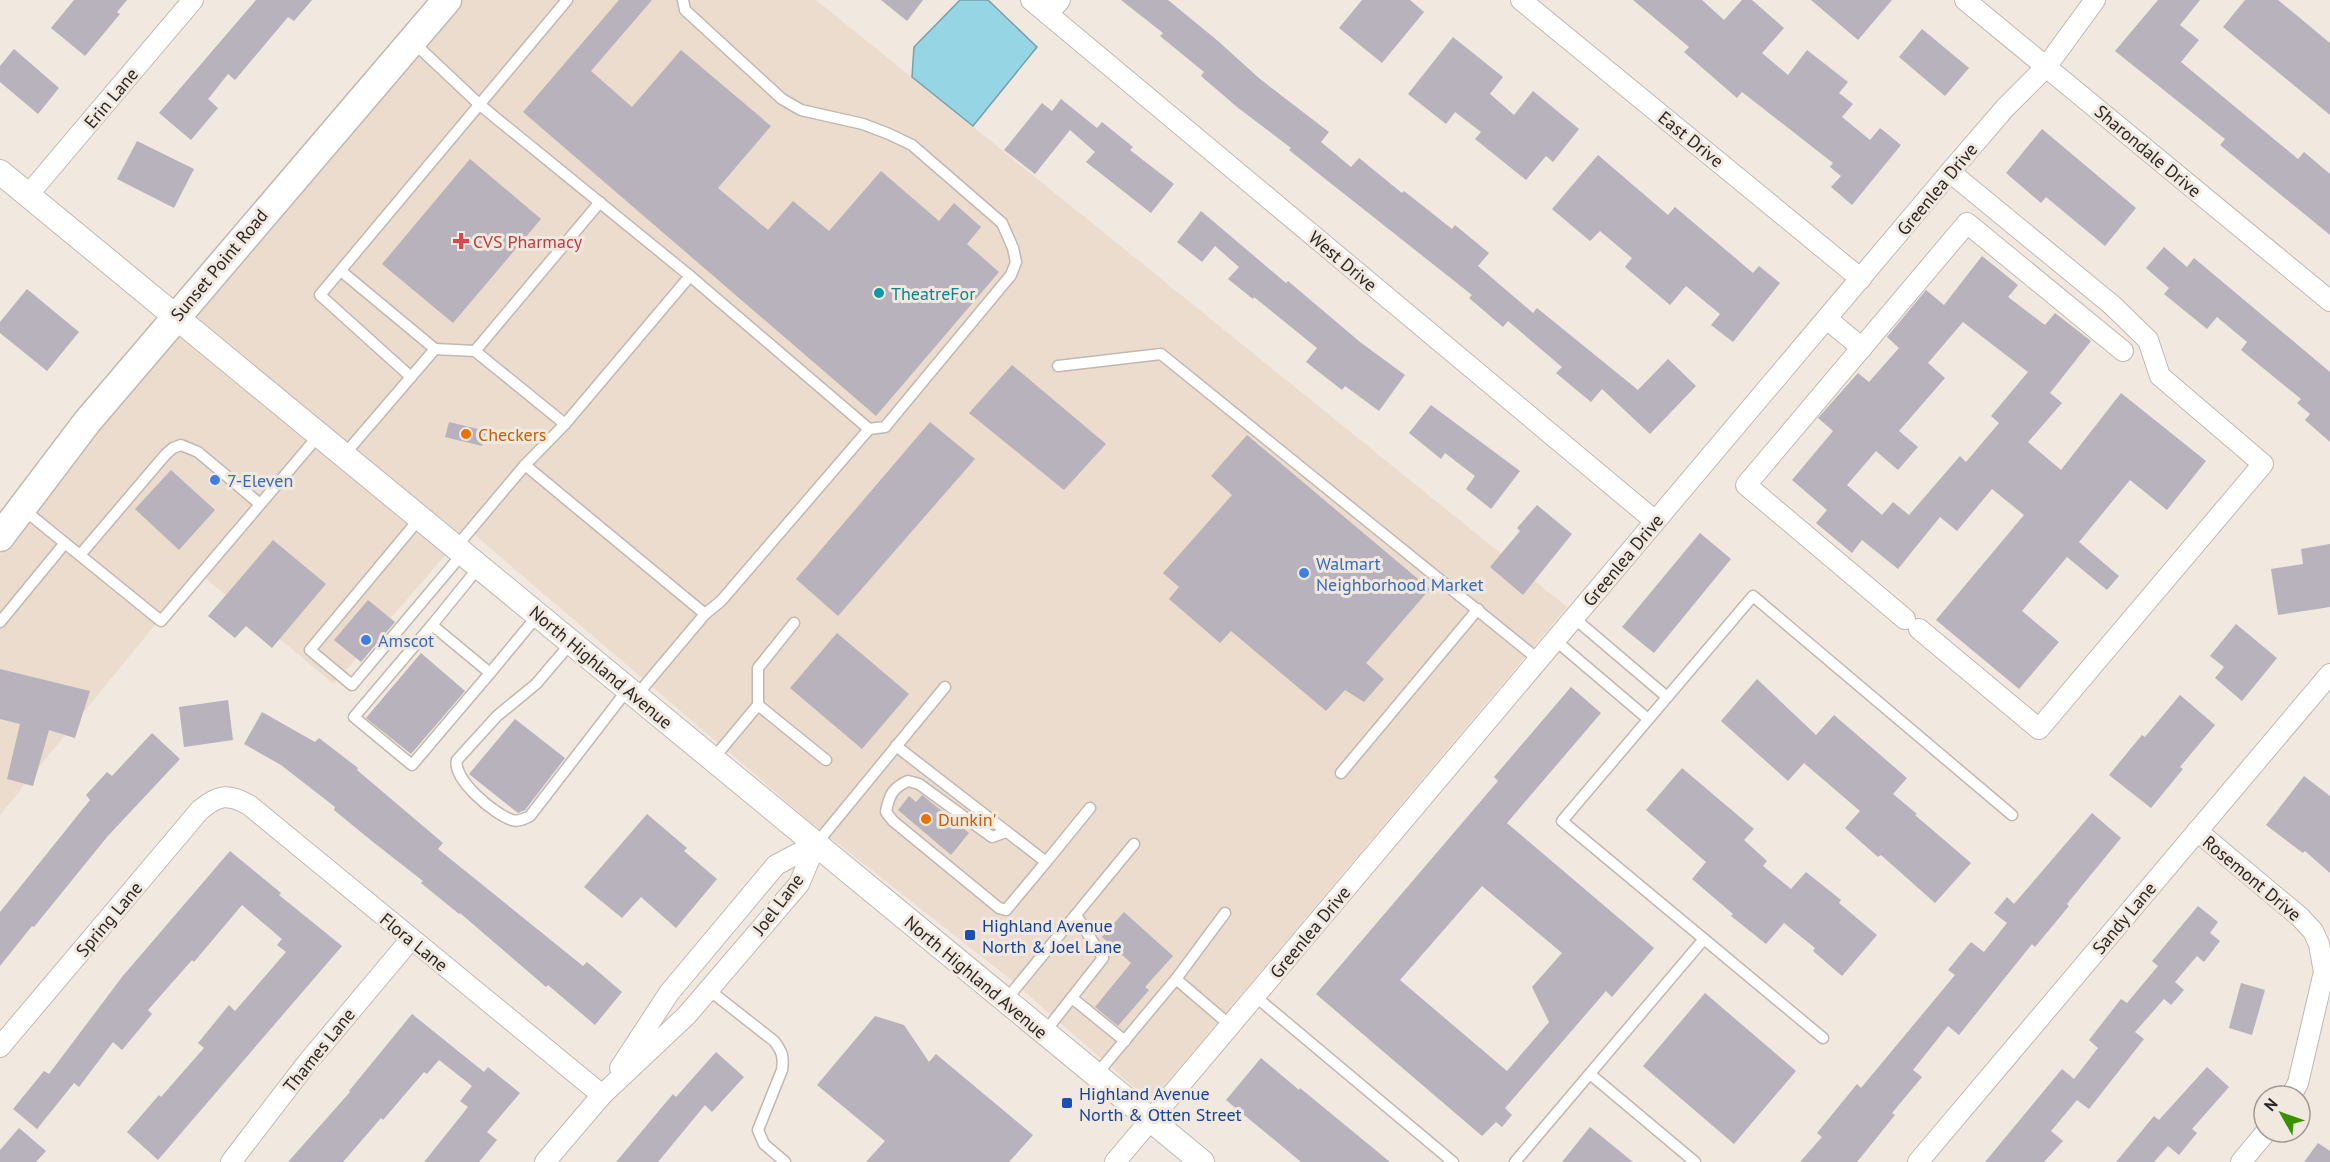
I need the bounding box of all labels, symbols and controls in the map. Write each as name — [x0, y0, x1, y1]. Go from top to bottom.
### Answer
street label: Erin Lane — [79, 63, 143, 133]
street label: Sharondale Drive — [2090, 100, 2206, 202]
street label: East Drive — [1654, 106, 1728, 172]
street label: Greenlea Drive — [1892, 138, 1982, 240]
street label: Sunset Point Road — [165, 204, 273, 326]
street label: West Drive — [1304, 226, 1382, 296]
place label: CVS Pharmacy — [473, 230, 583, 253]
marker: CVS Pharmacy — [454, 234, 468, 248]
place label: TheatreFor — [891, 282, 975, 305]
marker: TheatreFor — [872, 286, 886, 300]
place label: Checkers — [478, 423, 546, 446]
marker: Checkers — [459, 427, 473, 441]
place label: 7-Eleven — [227, 469, 293, 492]
marker: 7-Eleven — [208, 473, 222, 487]
street label: Greenlea Drive — [1578, 509, 1668, 611]
place label: Walmart Neighborhood Market — [1316, 552, 1484, 596]
marker: Walmart Neighborhood Market — [1297, 566, 1311, 580]
street label: North Highland Avenue — [525, 600, 677, 734]
place label: Amscot — [378, 629, 434, 652]
marker: Amscot — [359, 633, 373, 647]
place label: Dunkin' — [938, 808, 997, 831]
marker: Dunkin' — [919, 812, 933, 826]
street label: Rosemont Drive — [2198, 830, 2306, 926]
street label: Joel Lane — [747, 869, 809, 940]
street label: Spring Lane — [71, 877, 147, 961]
street label: Sandy Lane — [2087, 877, 2161, 959]
street label: Greenlea Drive — [1265, 881, 1355, 983]
street label: Flora Lane — [375, 908, 453, 976]
street label: North Highland Avenue — [900, 910, 1052, 1044]
place label: Highland Avenue North & Joel Lane — [982, 914, 1122, 958]
marker: Highland Avenue North & Joel Lane — [963, 928, 977, 942]
street label: Thames Lane — [278, 1003, 360, 1097]
place label: Highland Avenue North & Otten Street — [1079, 1082, 1242, 1126]
north arrow — [2252, 1084, 2312, 1144]
text: N — [2259, 1094, 2282, 1115]
marker: Highland Avenue North & Otten Street — [1060, 1096, 1074, 1110]

